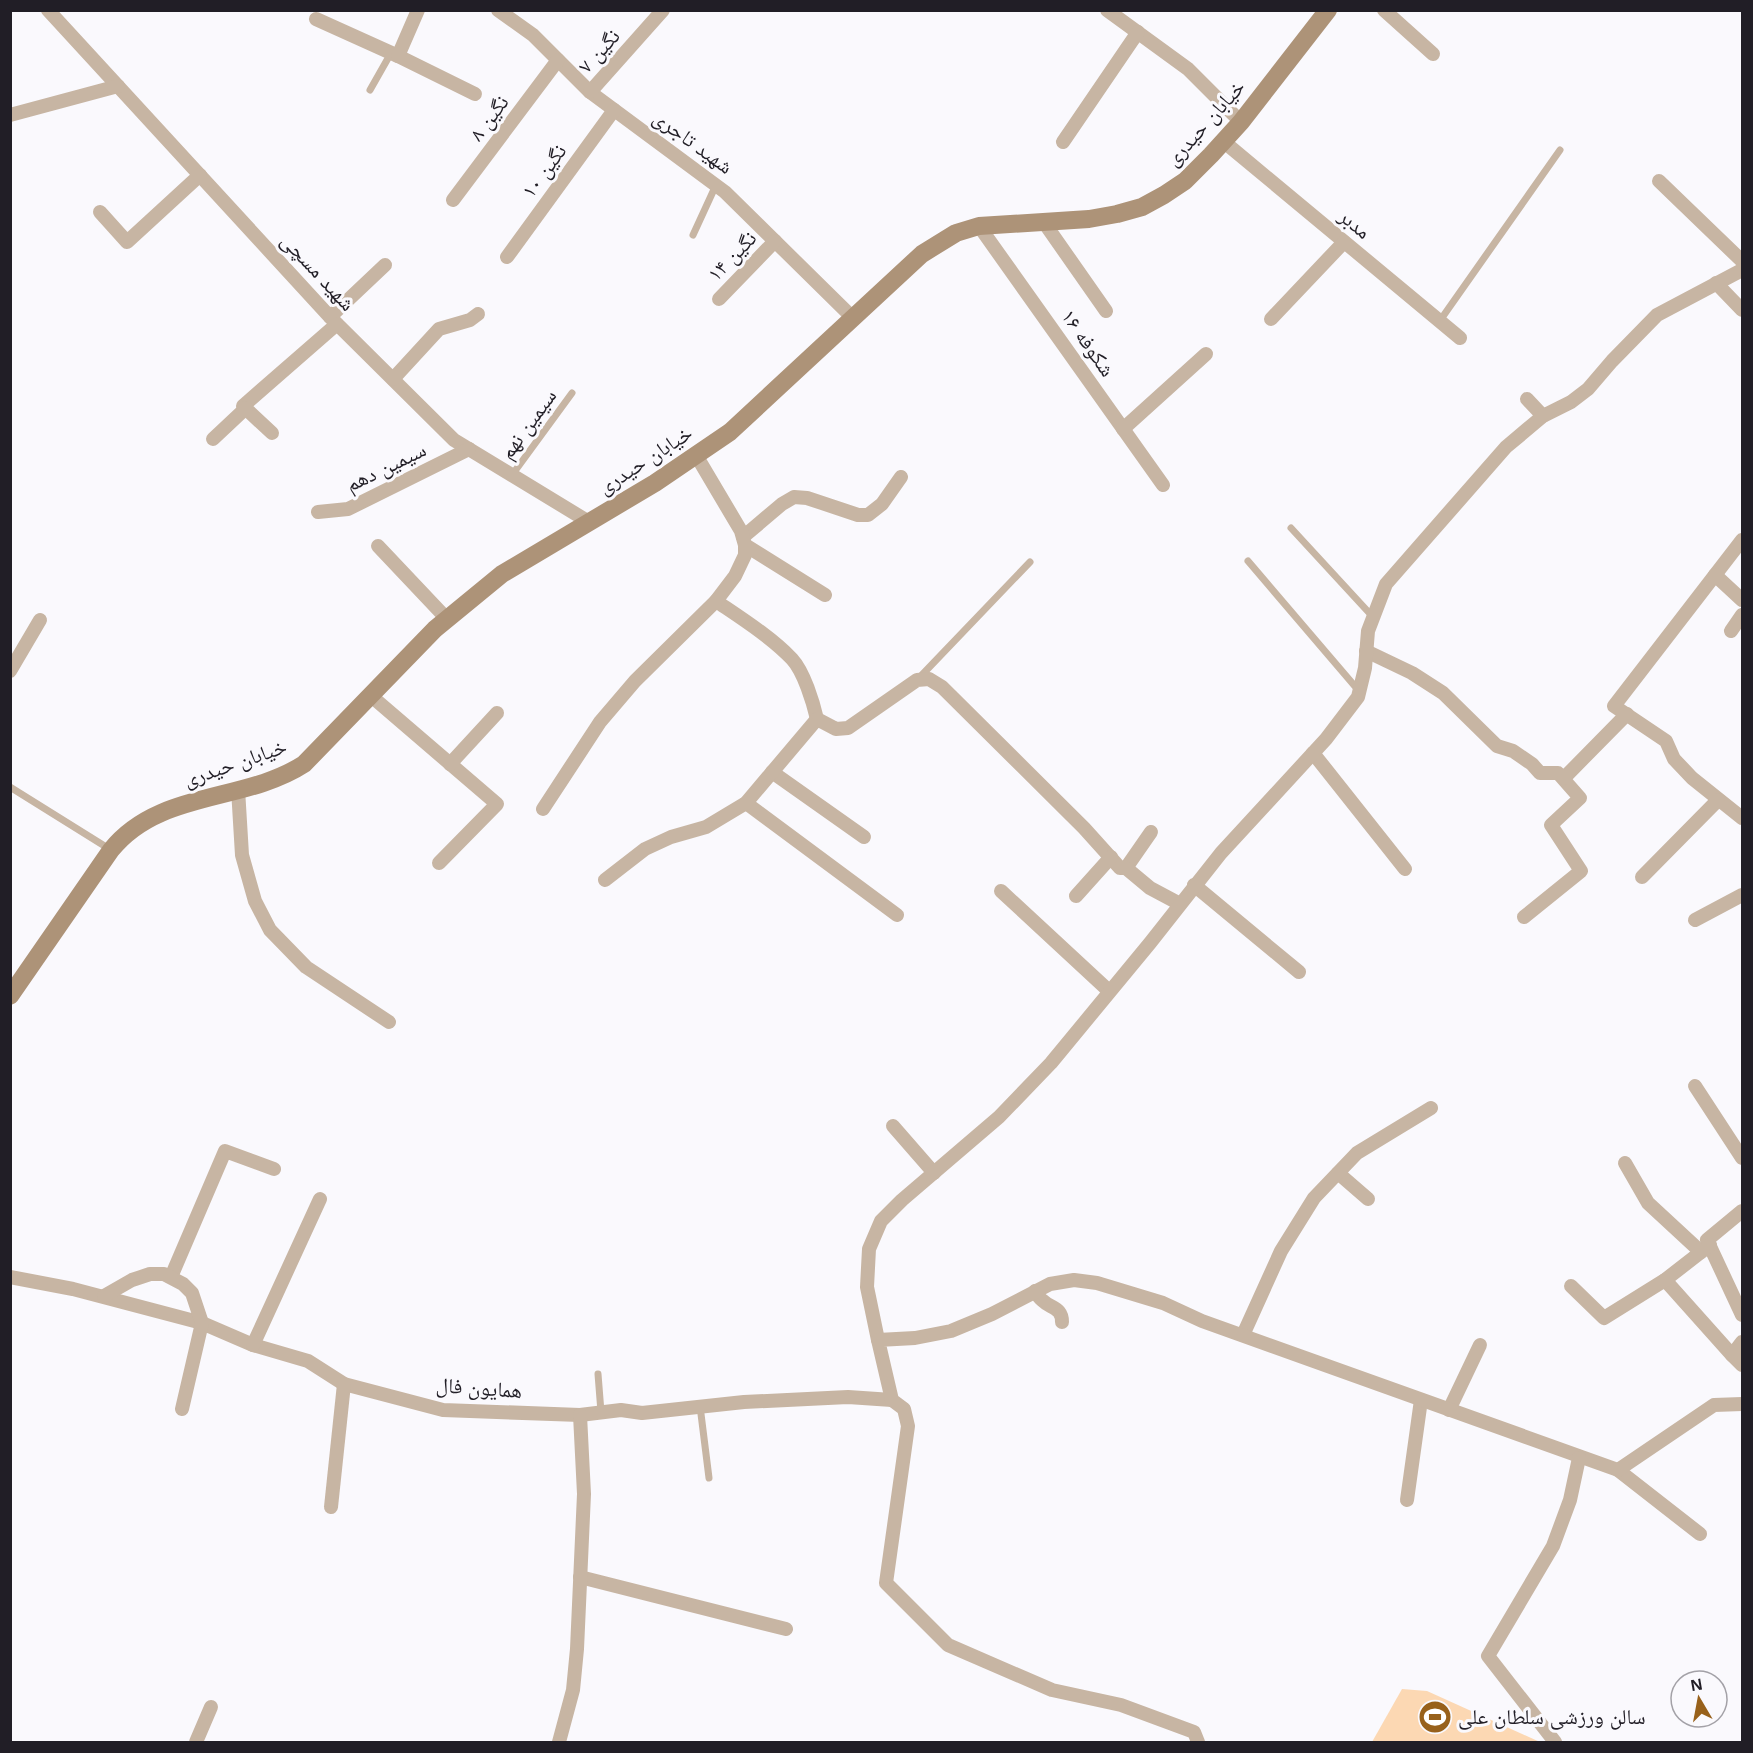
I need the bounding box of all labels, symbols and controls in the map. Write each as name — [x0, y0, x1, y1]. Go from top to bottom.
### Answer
street label: نگین ۷ — [573, 24, 626, 78]
street label: خیابان حیدری — [1160, 75, 1250, 171]
street label: نگین ۸ — [464, 91, 515, 146]
street label: شهید تاجری — [649, 105, 737, 179]
street label: نگین ۱۰ — [517, 140, 572, 203]
street label: مدبر — [1334, 203, 1376, 244]
street label: نگین ۱۴ — [703, 226, 762, 287]
street label: شهید مسچی — [275, 228, 360, 316]
street label: شکوفه ۱۶ — [1057, 305, 1120, 381]
street label: سیمین نهم — [495, 384, 563, 465]
street label: خیابان حیدری — [593, 421, 697, 499]
street label: سیمین دهم — [342, 437, 431, 498]
street label: خیابان حیدری — [180, 734, 290, 792]
street label: همایون فال — [435, 1373, 523, 1403]
north arrow — [1669, 1669, 1729, 1729]
text: N — [1689, 1675, 1704, 1694]
sports icon: سالن ورزشی سلطان علی — [1417, 1699, 1453, 1735]
place label: سالن ورزشی سلطان علی — [1458, 1705, 1646, 1730]

